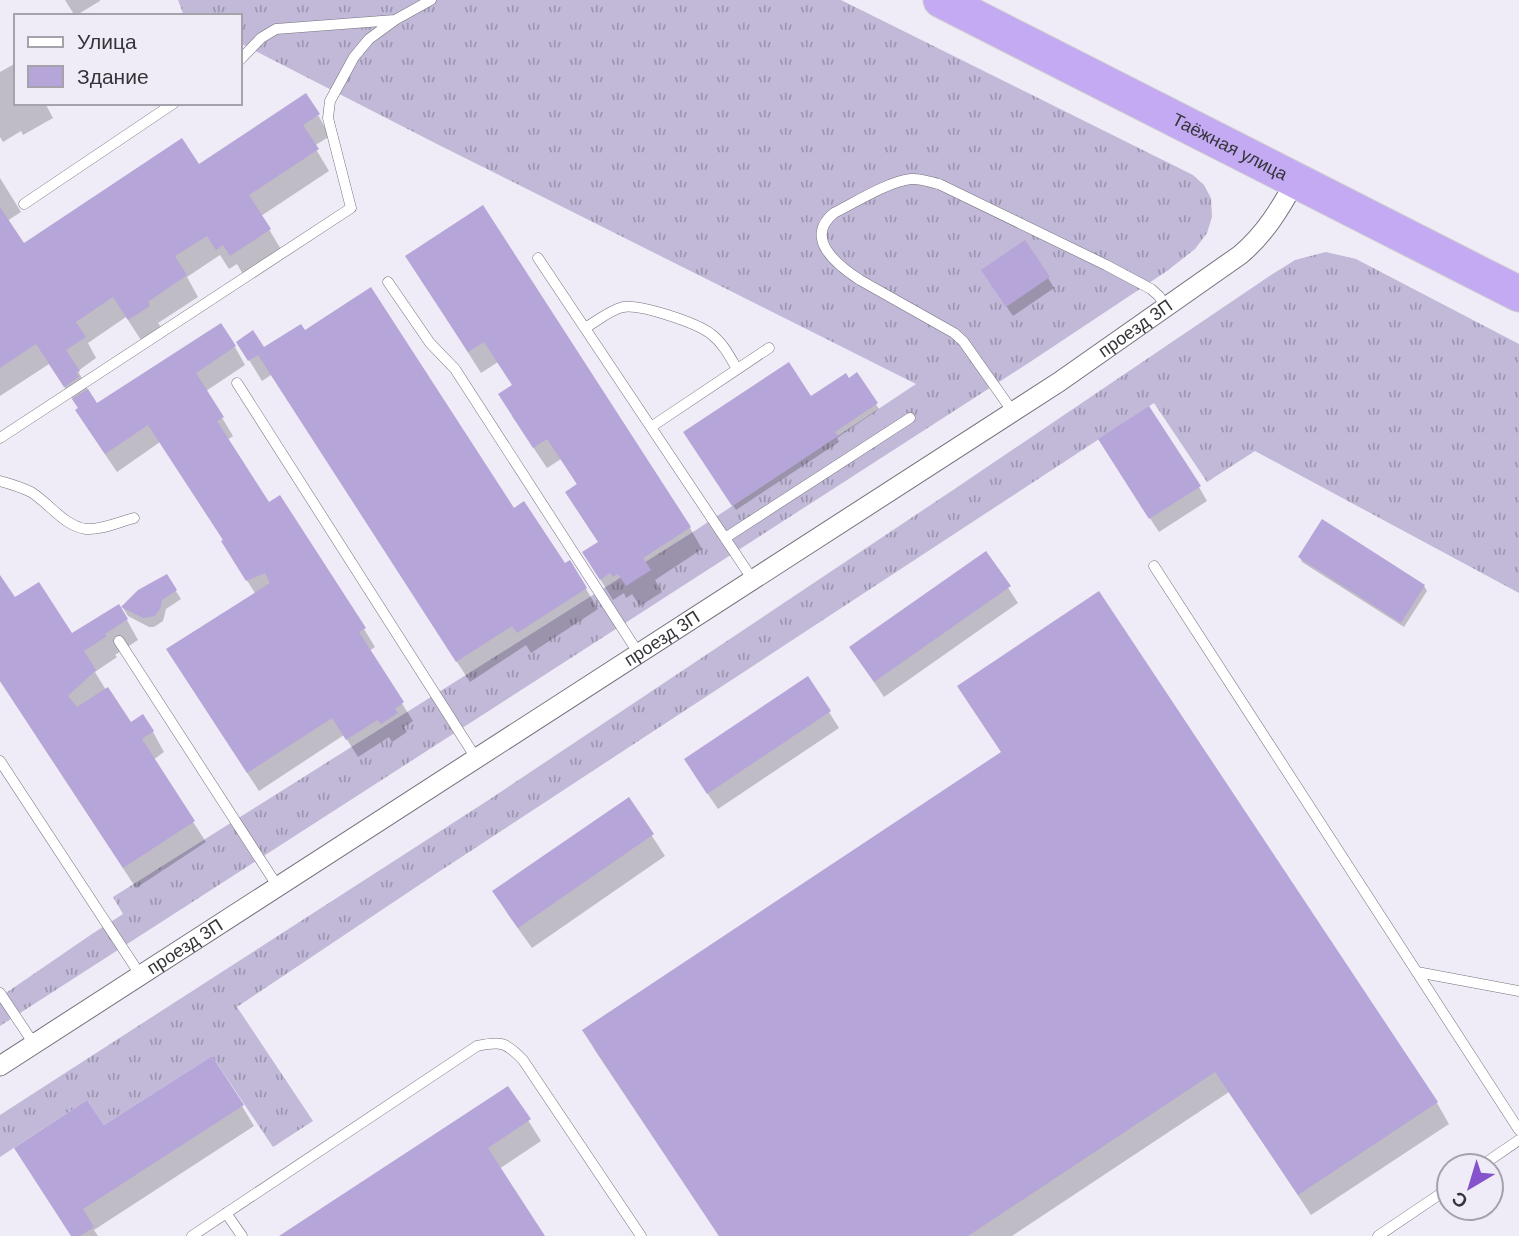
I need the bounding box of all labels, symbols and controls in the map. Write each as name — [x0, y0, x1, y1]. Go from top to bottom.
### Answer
legend — [14, 14, 242, 105]
text: Улица — [77, 30, 137, 53]
text: Здание — [77, 65, 149, 88]
street label: Таёжная улица — [1169, 109, 1292, 185]
street label: проезд 3П — [1095, 296, 1176, 361]
street label: проезд 3П — [620, 607, 703, 670]
street label: проезд 3П — [143, 915, 226, 978]
north arrow — [1435, 1152, 1505, 1222]
text: С — [1448, 1187, 1472, 1213]

